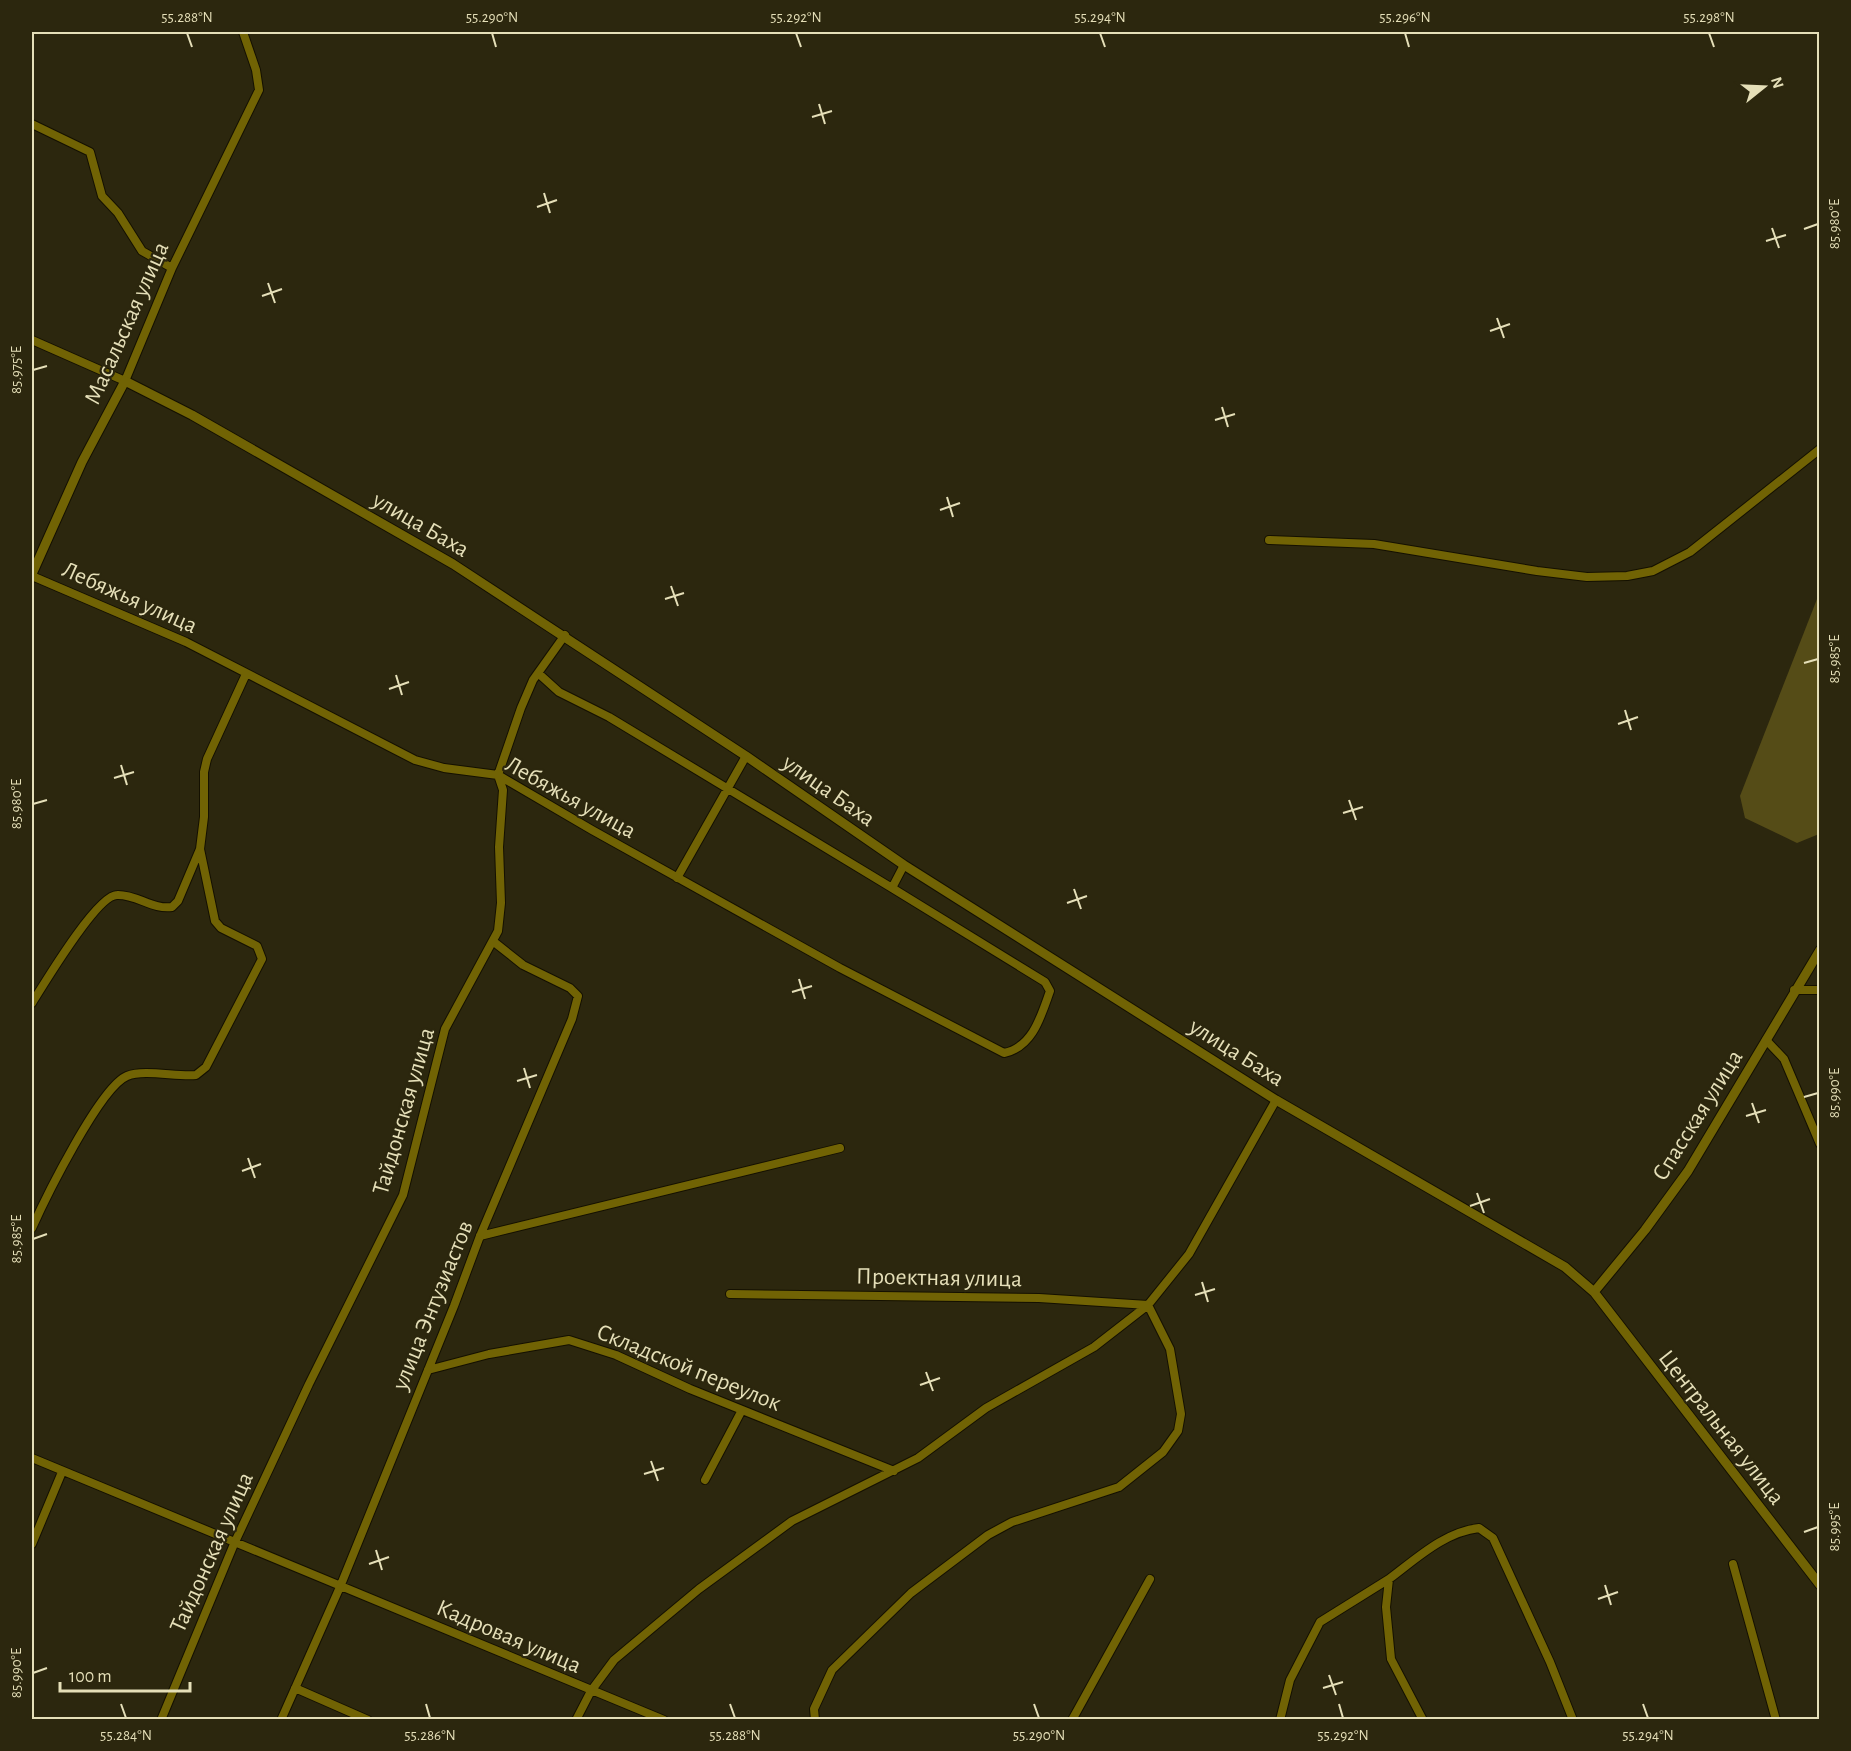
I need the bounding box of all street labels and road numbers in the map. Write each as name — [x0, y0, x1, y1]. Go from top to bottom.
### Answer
street label: Масальская улица — [80, 239, 173, 408]
street label: улица Баха — [367, 487, 473, 562]
street label: Лебяжья улица — [58, 557, 201, 638]
street label: улица Баха — [777, 750, 879, 831]
street label: Лебяжья улица — [501, 752, 640, 844]
street label: улица Баха — [1184, 1014, 1288, 1091]
street label: Тайдонская улица — [369, 1025, 439, 1197]
street label: Спасская улица — [1648, 1046, 1748, 1185]
street label: улица Энтузиастов — [388, 1217, 478, 1394]
street label: Проектная улица — [856, 1265, 1022, 1291]
street label: Складской переулок — [593, 1320, 784, 1416]
street label: Центральная улица — [1654, 1346, 1789, 1509]
street label: Тайдонская улица — [166, 1469, 258, 1636]
street label: Кадровая улица — [433, 1596, 584, 1678]

